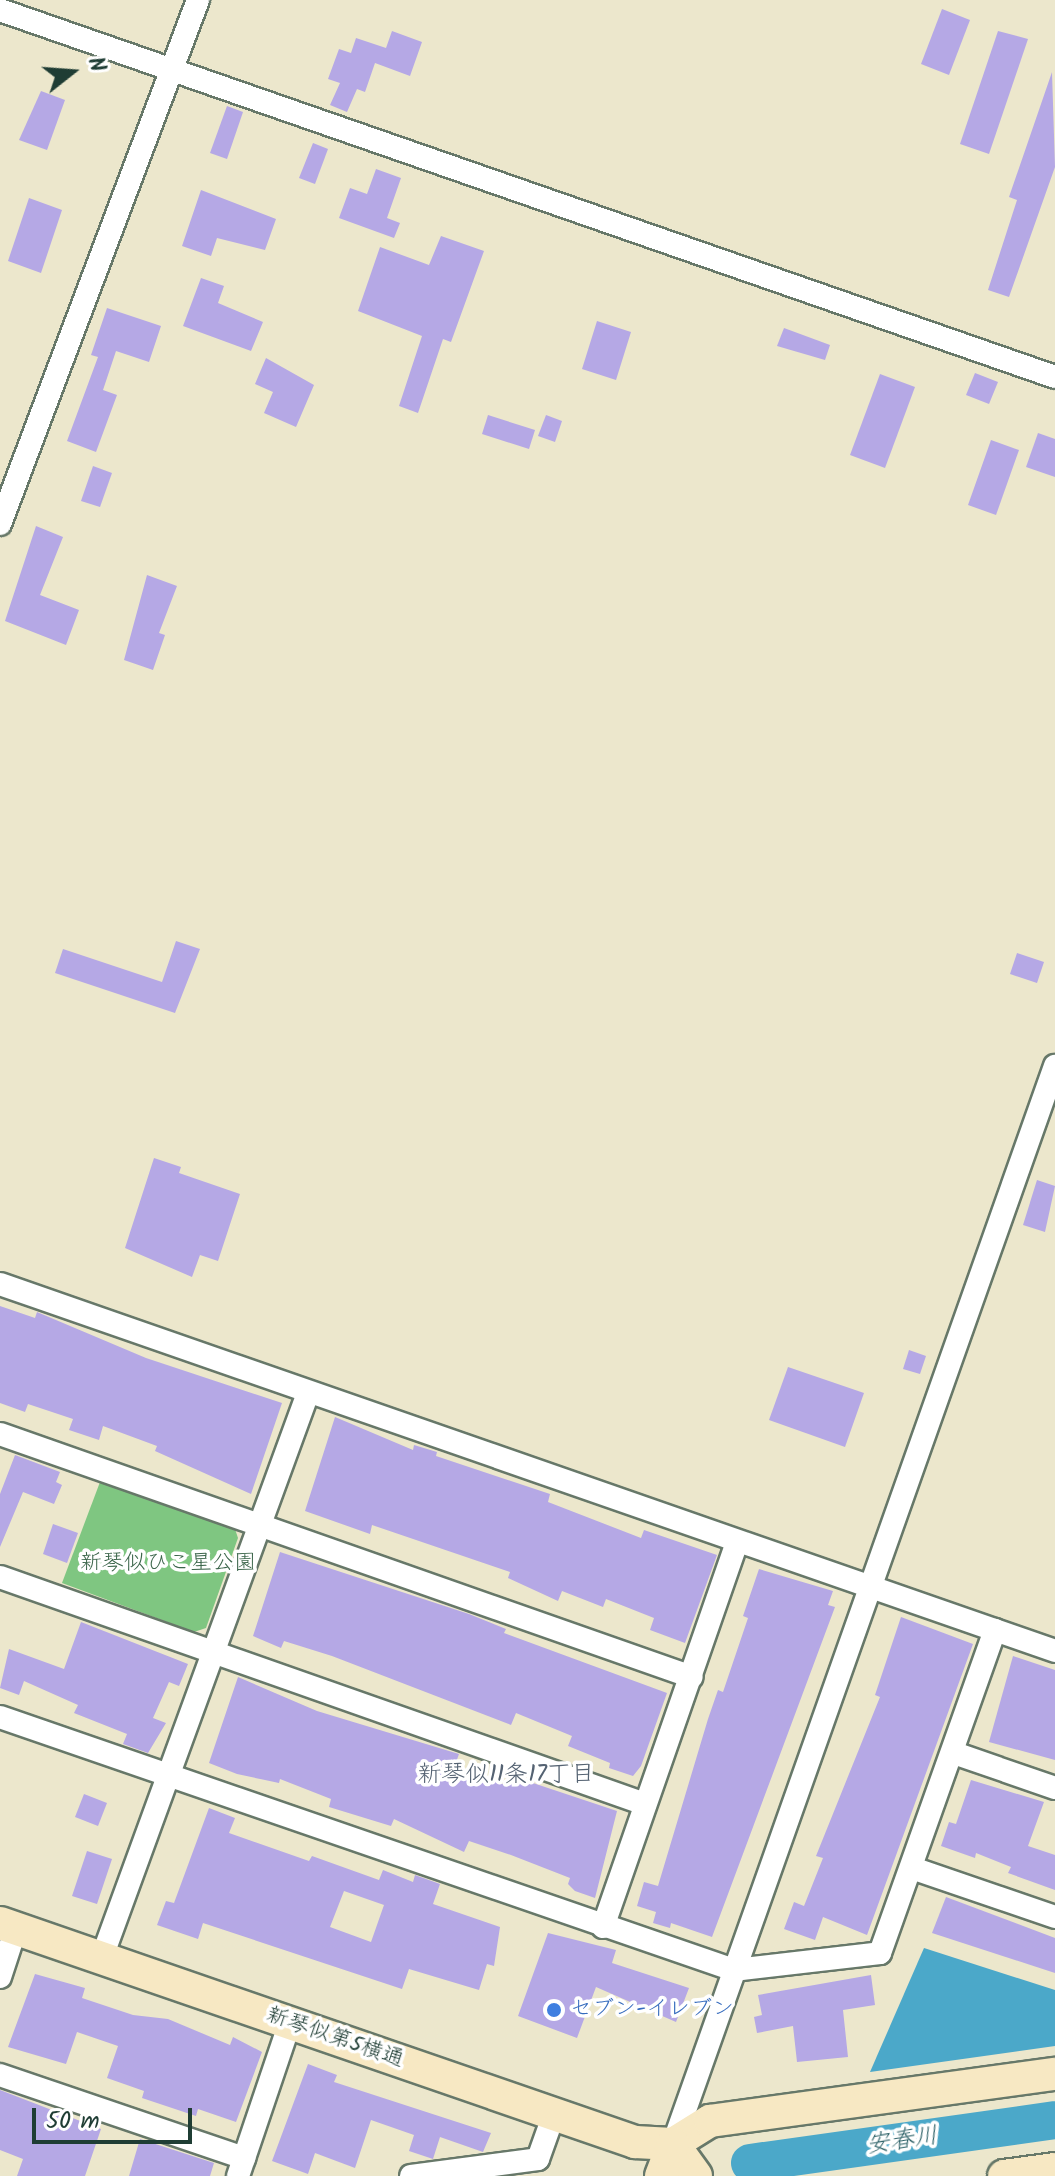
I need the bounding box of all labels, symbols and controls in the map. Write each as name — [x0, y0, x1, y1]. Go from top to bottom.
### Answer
north arrow — [32, 32, 112, 112]
text: N — [77, 53, 114, 77]
park label: 新琴似ひこ星公園 — [80, 1551, 256, 1577]
district label: 新琴似11条17丁目 — [417, 1761, 595, 1789]
place label: セブン-イレブン — [570, 1997, 734, 2023]
marker: セブン-イレブン — [545, 2001, 563, 2019]
street label: 新琴似第5横通 — [263, 2002, 407, 2074]
scale bar — [36, 2092, 196, 2142]
text: 50 m — [46, 2102, 100, 2141]
water label: 安春川 — [864, 2122, 940, 2160]

